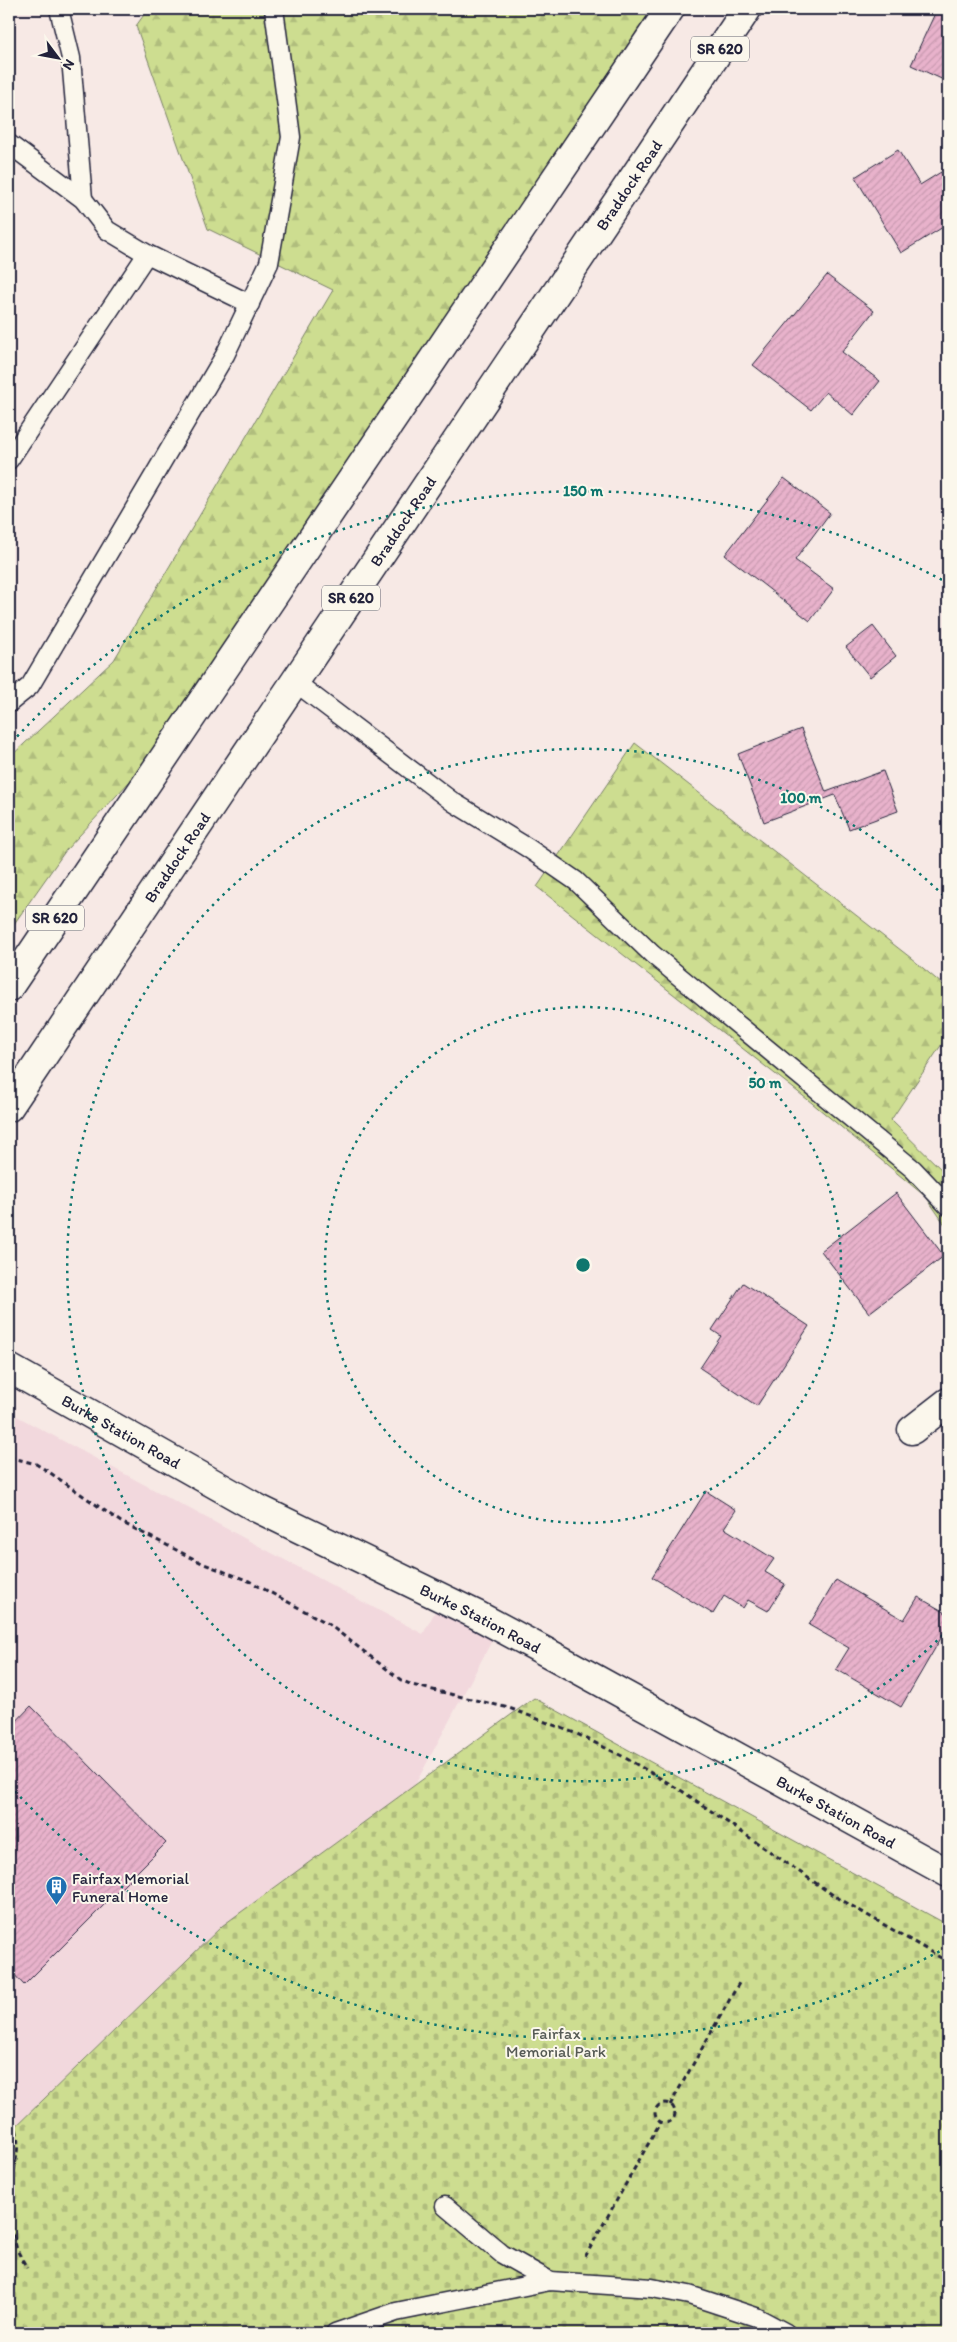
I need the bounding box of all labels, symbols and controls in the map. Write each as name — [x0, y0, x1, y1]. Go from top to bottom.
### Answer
north arrow — [32, 32, 82, 82]
road number: SR 620 — [691, 36, 749, 62]
text: N — [59, 56, 78, 73]
street label: Braddock Road — [592, 136, 666, 234]
street label: Braddock Road — [366, 472, 440, 570]
text: 150 m — [563, 482, 603, 500]
road number: SR 620 — [322, 586, 380, 610]
text: 100 m — [780, 789, 822, 807]
street label: Braddock Road — [140, 808, 214, 906]
road number: SR 620 — [26, 906, 84, 930]
text: 50 m — [748, 1074, 782, 1092]
centre of rings — [574, 1256, 592, 1274]
street label: Burke Station Road — [59, 1390, 184, 1473]
street label: Burke Station Road — [417, 1579, 545, 1657]
street label: Burke Station Road — [773, 1771, 900, 1852]
place label: Fairfax Memorial Funeral Home — [72, 1869, 190, 1906]
building icon: Fairfax Memorial Funeral Home — [44, 1875, 68, 1906]
park label: Fairfax Memorial Park — [506, 2024, 606, 2061]

